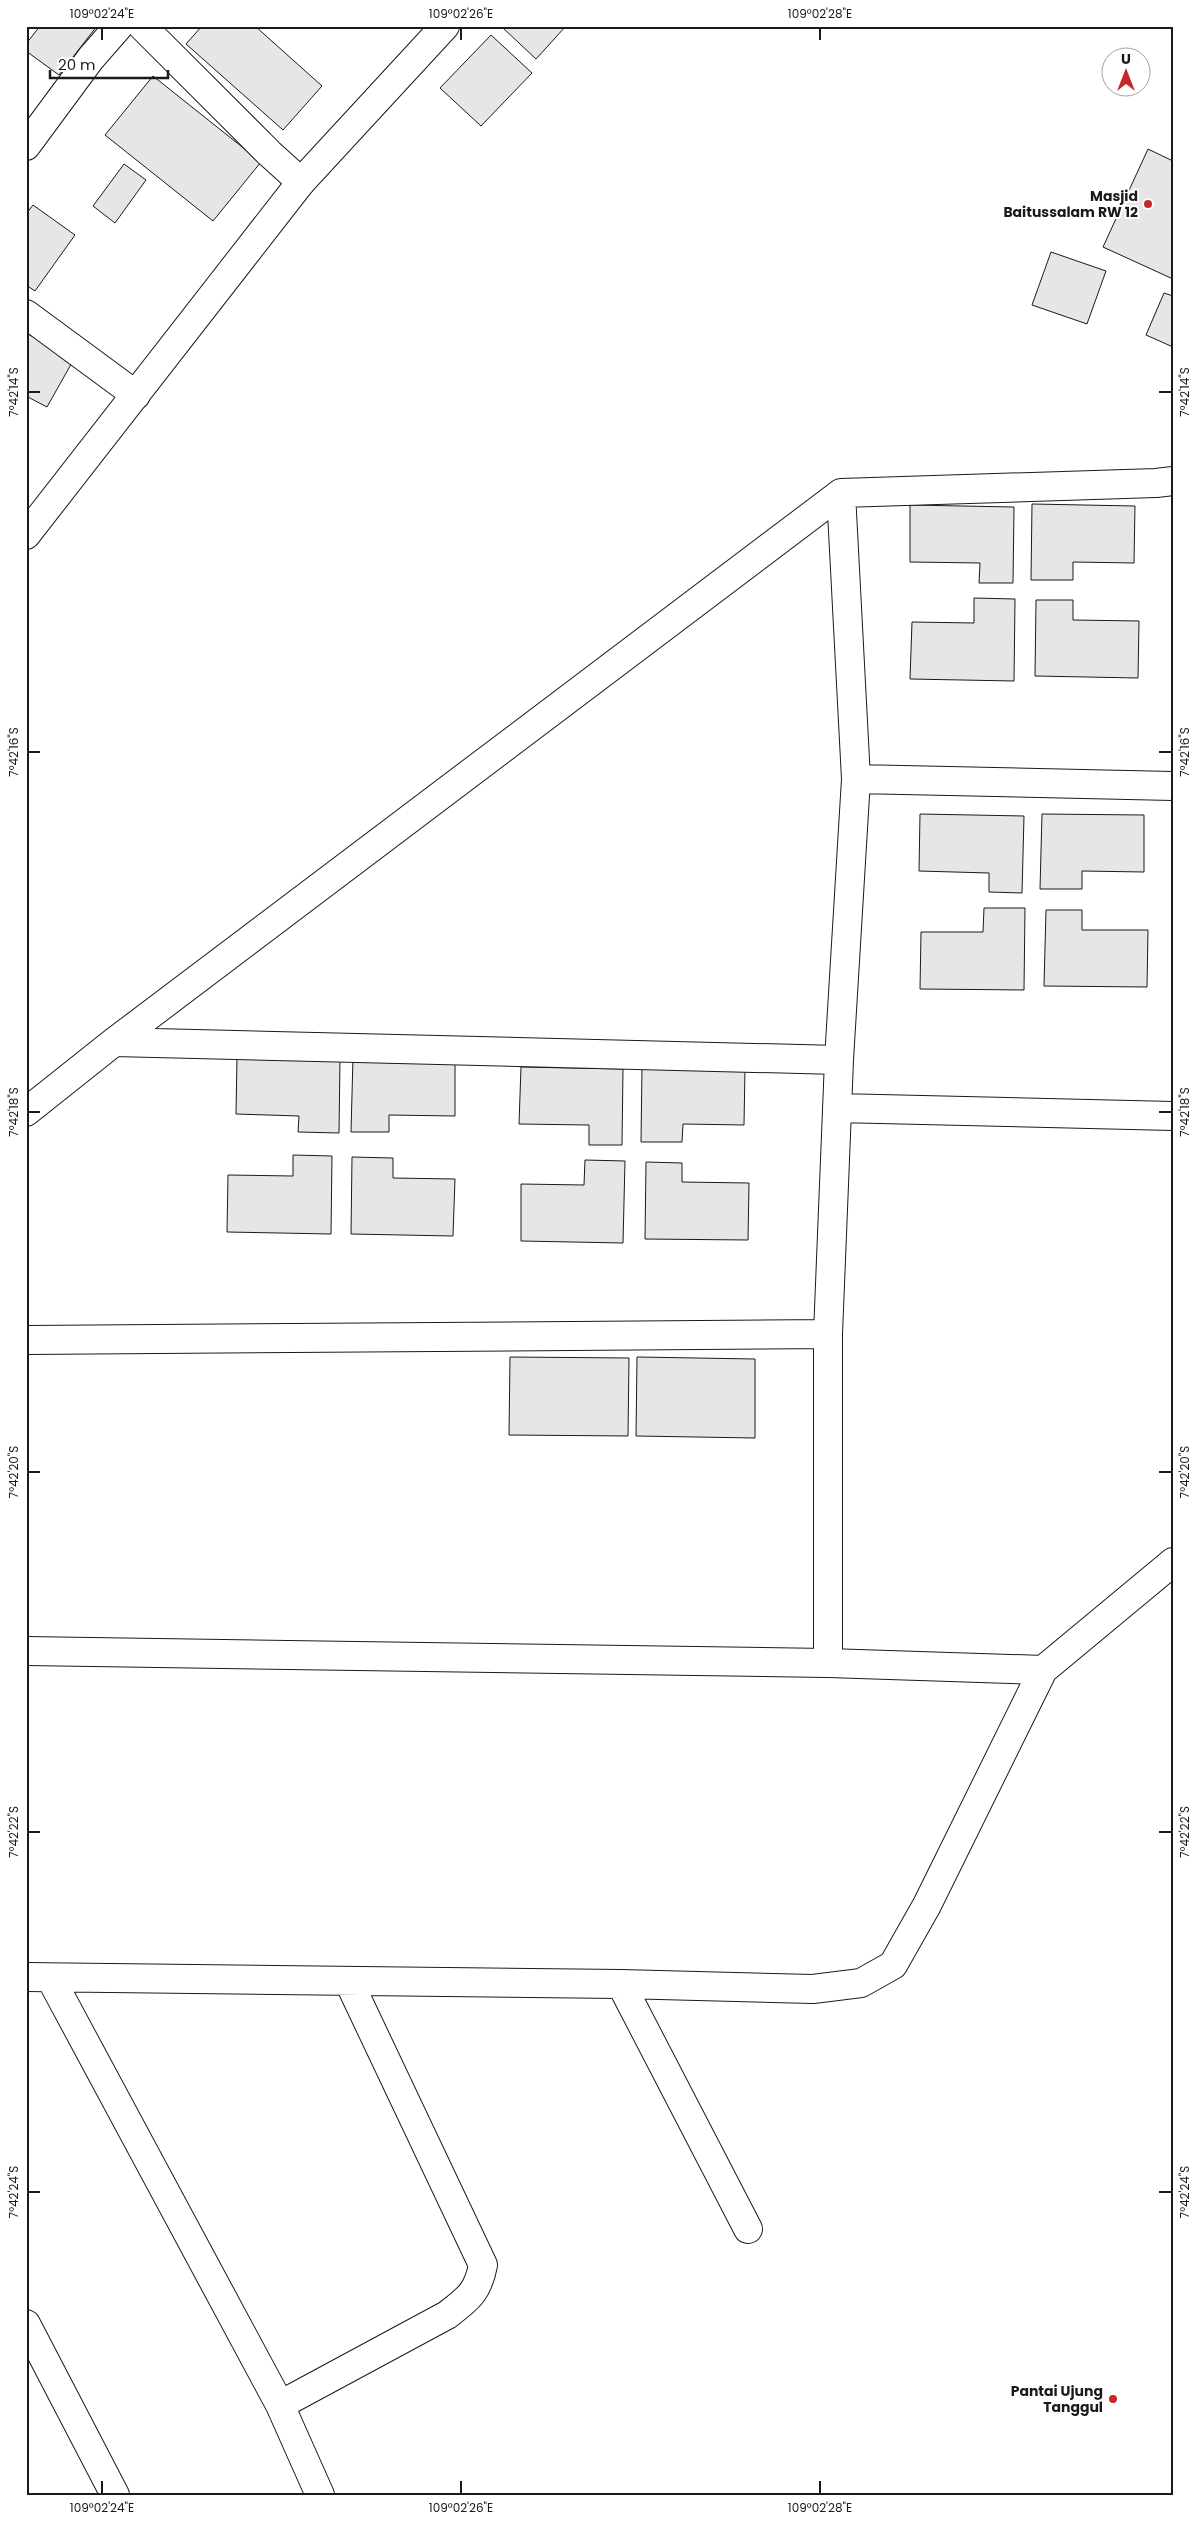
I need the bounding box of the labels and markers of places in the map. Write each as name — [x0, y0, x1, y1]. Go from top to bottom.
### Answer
place label: Masjid Baitussalam RW 12 — [1003, 186, 1138, 222]
marker: Masjid Baitussalam RW 12 — [1142, 198, 1154, 210]
place label: Pantai Ujung Tanggul — [1011, 2381, 1103, 2417]
marker: Pantai Ujung Tanggul — [1107, 2393, 1119, 2405]

